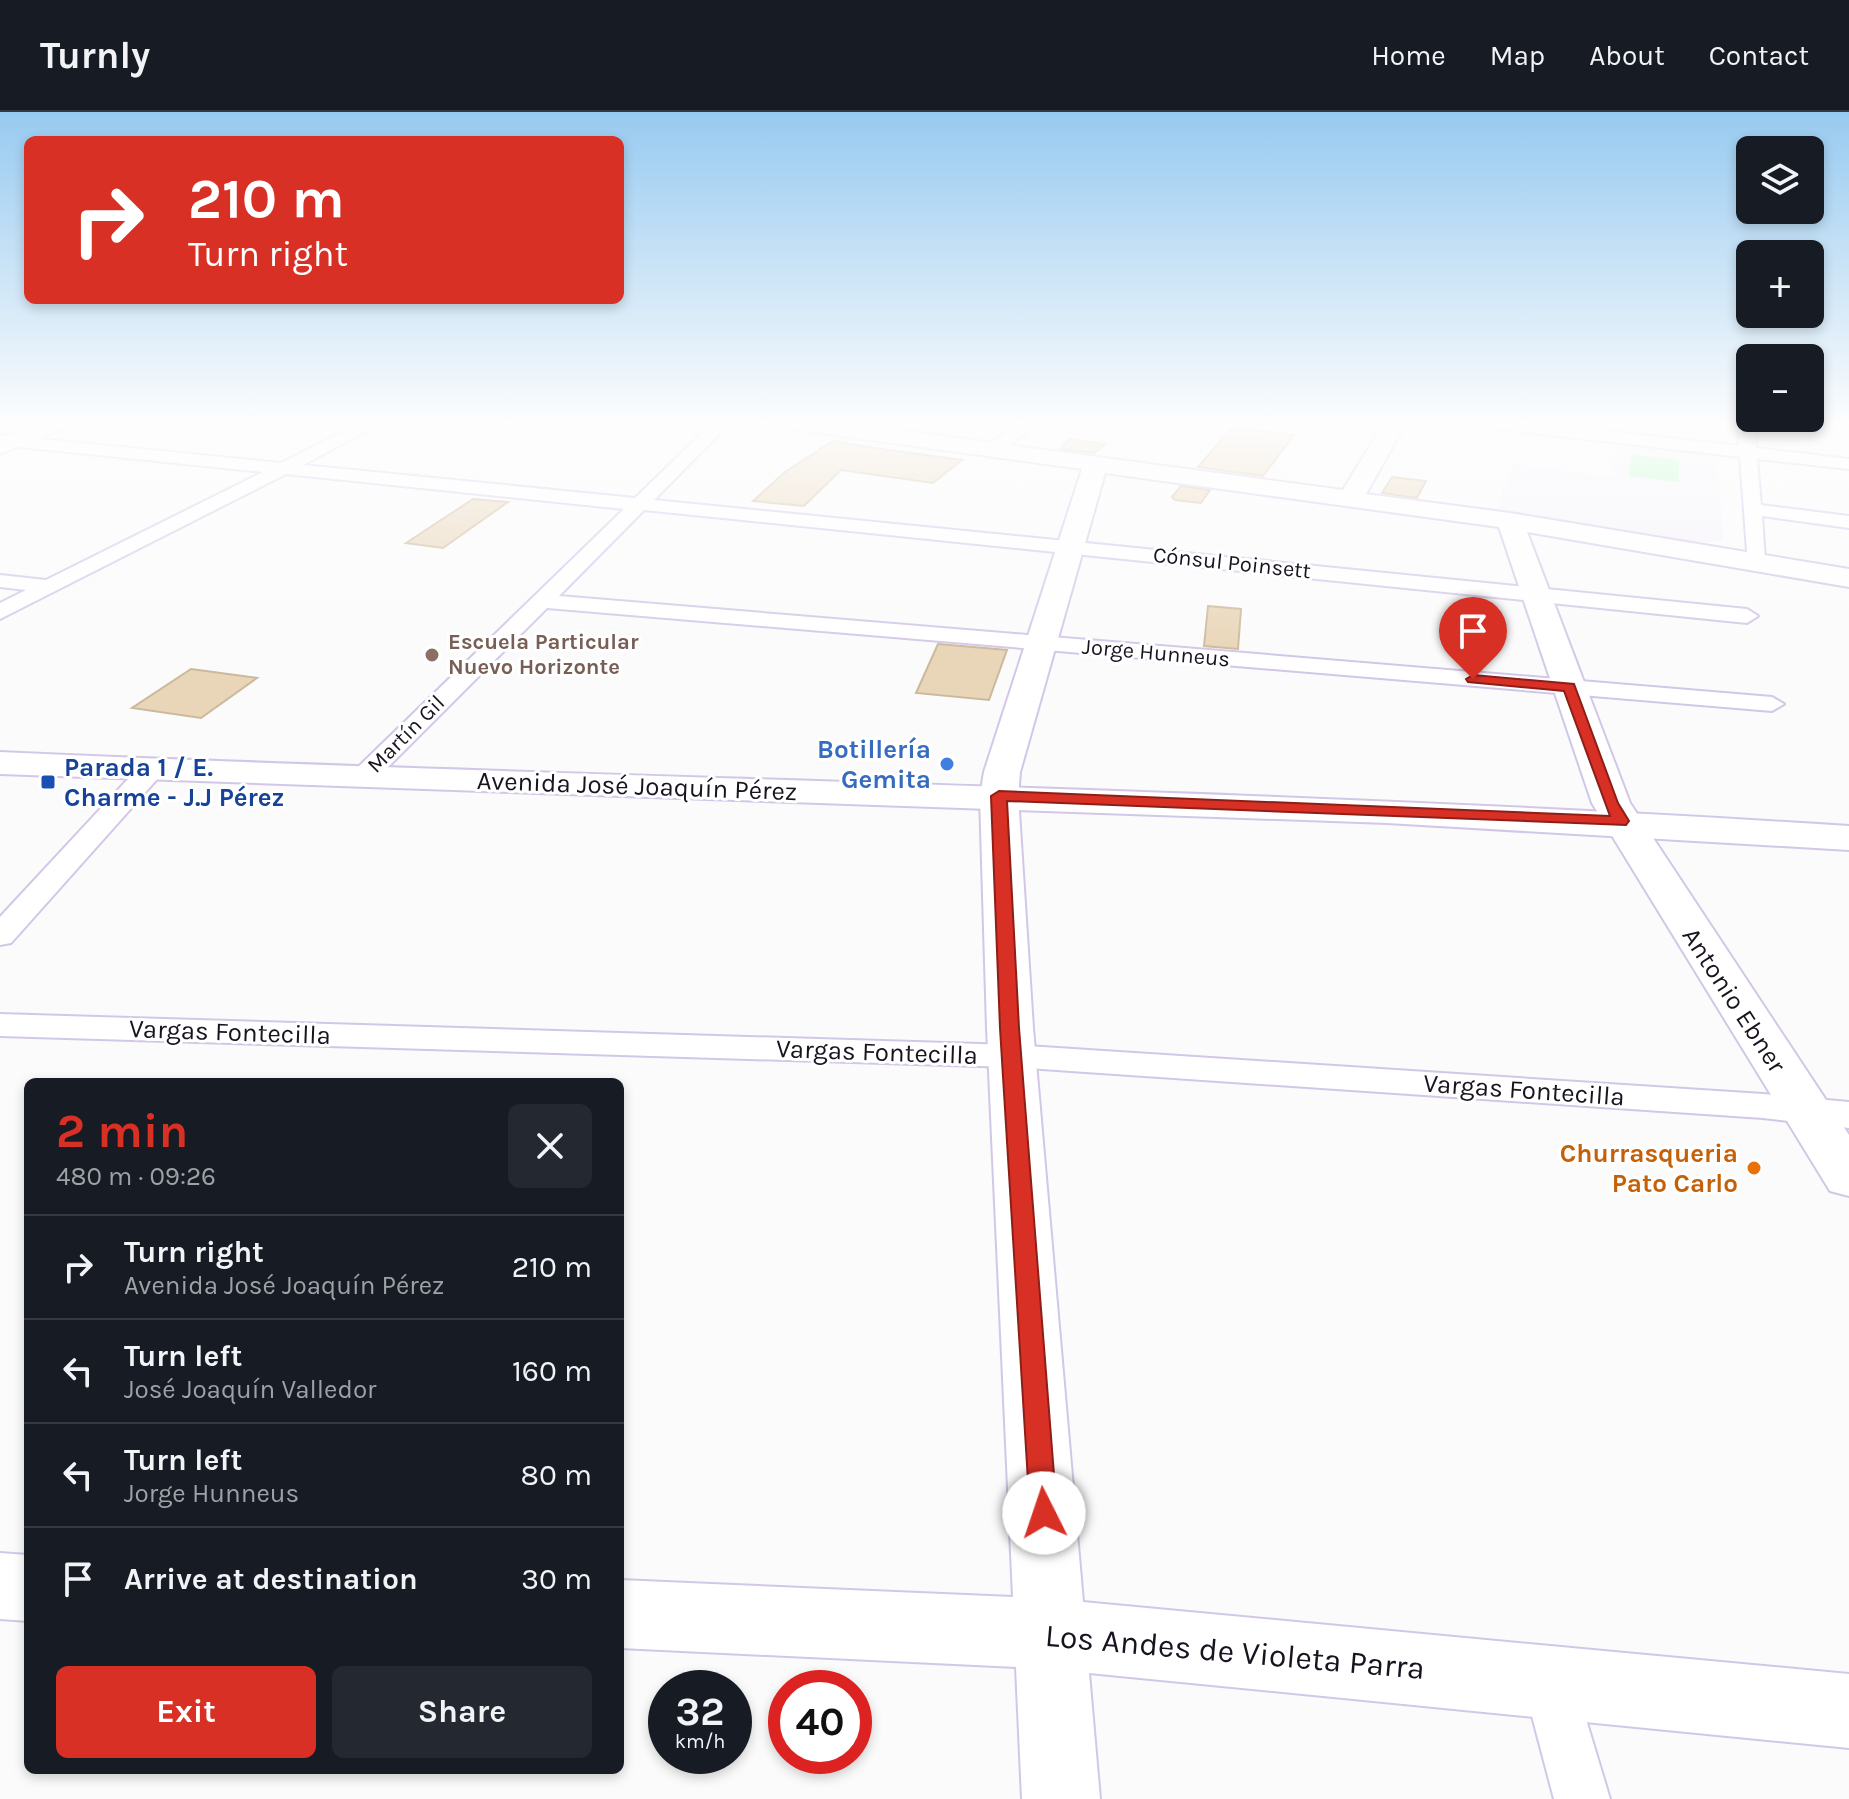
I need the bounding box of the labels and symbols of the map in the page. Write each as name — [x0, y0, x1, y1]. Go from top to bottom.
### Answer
street label: Cónsul Poinsett — [1152, 542, 1312, 584]
pin — [1439, 597, 1507, 679]
place label: Escuela Particular Nuevo Horizonte — [448, 629, 639, 680]
street label: Jorge Hunneus — [1081, 634, 1231, 672]
marker: Escuela Particular Nuevo Horizonte — [423, 646, 441, 664]
street label: Martín Gil — [362, 690, 450, 778]
place label: Botillería Gemita — [817, 734, 931, 795]
place label: Parada 1 / E. Charme - J.J Pérez — [64, 752, 284, 813]
marker: Botillería Gemita — [938, 755, 956, 773]
street label: Avenida José Joaquín Pérez — [476, 765, 798, 807]
marker: Parada 1 / E. Charme - J.J Pérez — [39, 773, 57, 791]
street label: Antonio Ebner — [1676, 922, 1793, 1079]
street label: Vargas Fontecilla — [129, 1013, 331, 1051]
street label: Vargas Fontecilla — [776, 1033, 978, 1071]
street label: Vargas Fontecilla — [1422, 1067, 1626, 1113]
place label: Churrasqueria Pato Carlo — [1560, 1138, 1738, 1199]
marker: Churrasqueria Pato Carlo — [1745, 1159, 1763, 1177]
position arrow — [1002, 1471, 1086, 1555]
street label: Los Andes de Violeta Parra — [1044, 1617, 1426, 1687]
speed limit sign: 40 — [768, 1670, 872, 1774]

